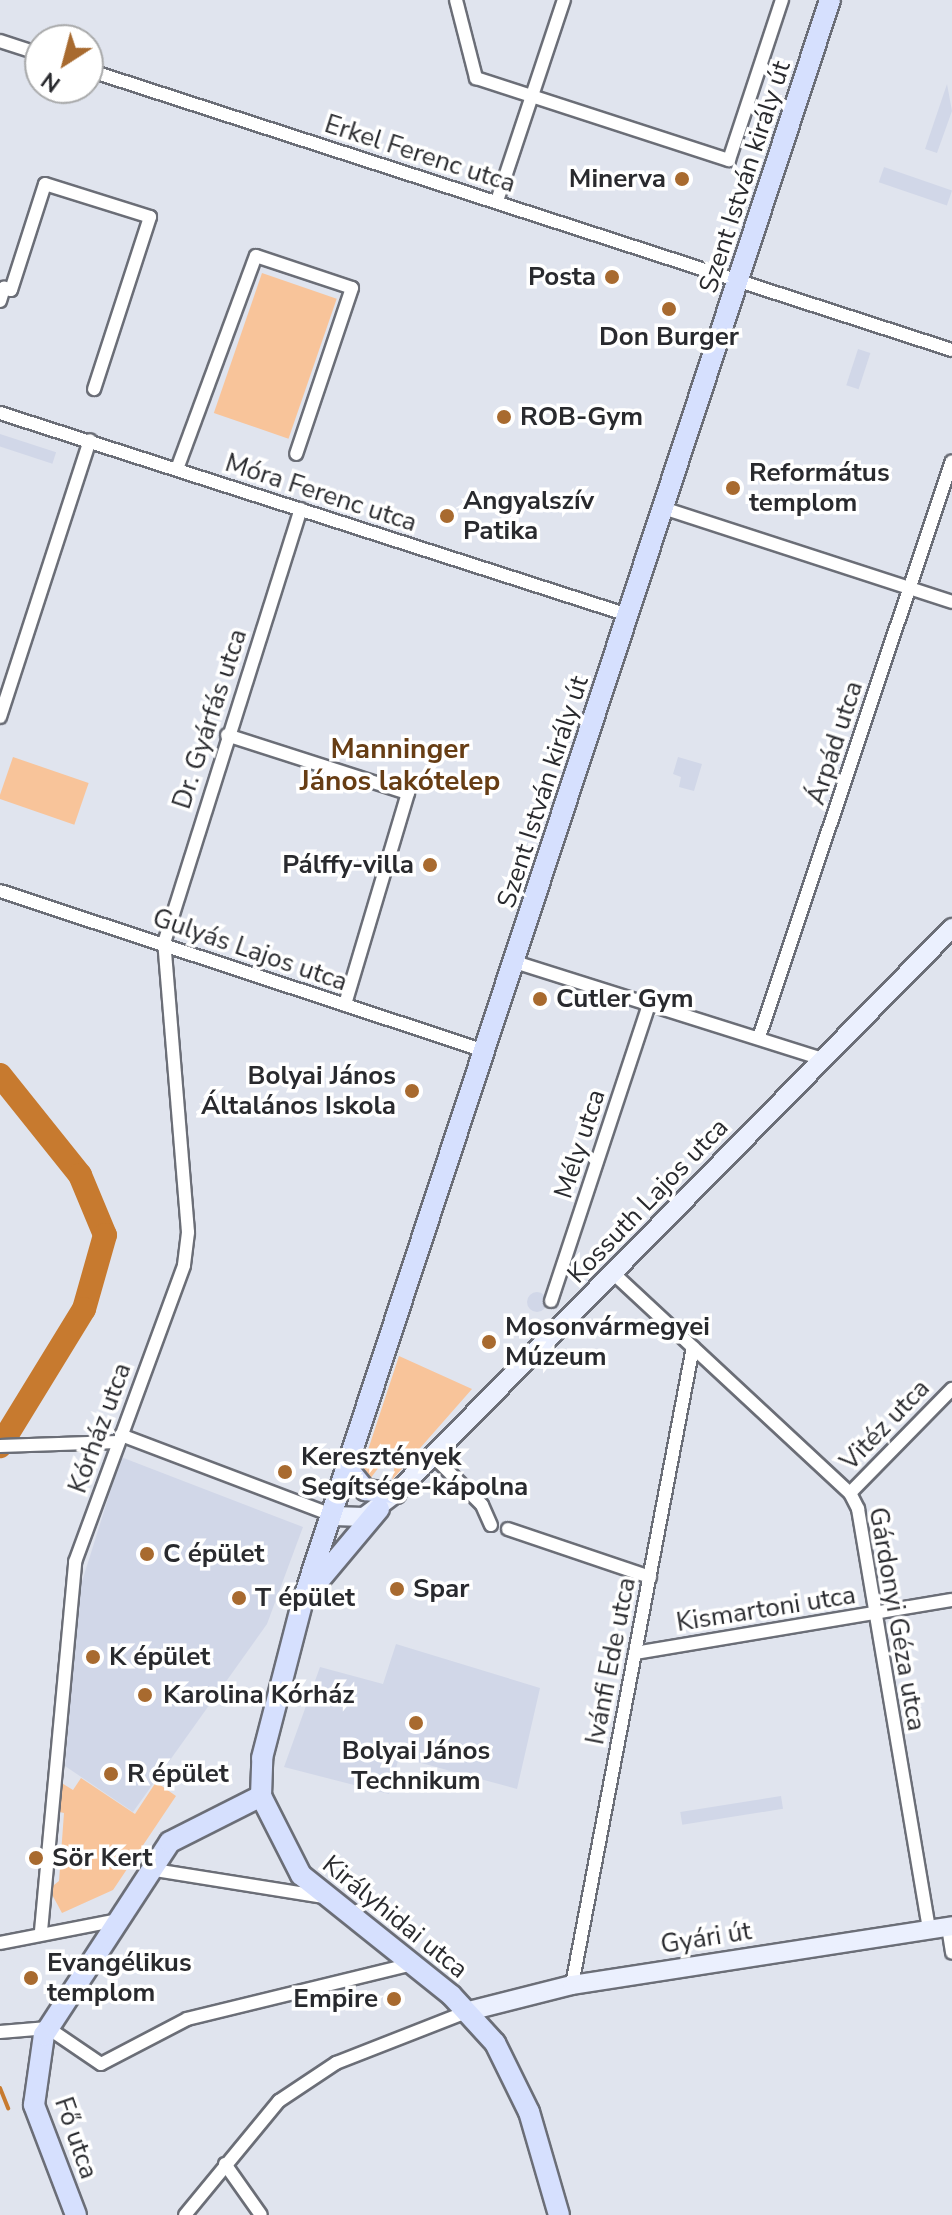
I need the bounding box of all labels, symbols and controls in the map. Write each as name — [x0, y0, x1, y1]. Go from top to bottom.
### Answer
north arrow — [24, 24, 104, 104]
street label: Szent István király út — [693, 57, 797, 297]
text: N — [36, 65, 67, 99]
street label: Erkel Ferenc utca — [321, 108, 519, 200]
place label: Minerva — [569, 163, 666, 195]
marker: Minerva — [673, 170, 691, 188]
place label: Posta — [528, 261, 596, 293]
marker: Posta — [603, 268, 621, 286]
marker: Don Burger — [660, 300, 678, 318]
place label: Don Burger — [599, 321, 739, 353]
place label: ROB-Gym — [520, 401, 643, 433]
marker: ROB-Gym — [495, 408, 513, 426]
street label: Móra Ferenc utca — [221, 447, 421, 539]
place label: Református templom — [749, 457, 890, 518]
marker: Református templom — [724, 479, 742, 497]
place label: Angyalszív Patika — [463, 485, 594, 546]
marker: Angyalszív Patika — [438, 507, 456, 525]
street label: Dr. Gyárfás utca — [166, 625, 254, 813]
street label: Szent István király út — [491, 672, 595, 912]
street label: Árpád utca — [800, 677, 870, 809]
district label: Manninger János lakótelep — [300, 732, 500, 798]
place label: Pálffy-villa — [282, 849, 414, 881]
marker: Pálffy-villa — [421, 856, 439, 874]
street label: Gulyás Lajos utca — [149, 902, 351, 998]
place label: Cutler Gym — [556, 983, 693, 1015]
marker: Cutler Gym — [531, 990, 549, 1008]
place label: Bolyai János Általános Iskola — [201, 1060, 396, 1122]
marker: Bolyai János Általános Iskola — [403, 1082, 421, 1100]
street label: Mély utca — [548, 1086, 612, 1202]
street label: Kossuth Lajos utca — [561, 1112, 735, 1290]
place label: Mosonvármegyei Múzeum — [505, 1311, 710, 1372]
marker: Mosonvármegyei Múzeum — [480, 1333, 498, 1351]
street label: Kórház utca — [62, 1359, 138, 1497]
street label: Vitéz utca — [834, 1373, 936, 1477]
place label: Keresztények Segítsége-kápolna — [301, 1441, 528, 1502]
marker: Keresztények Segítsége-kápolna — [276, 1463, 294, 1481]
street label: Gárdonyi Géza utca — [862, 1505, 932, 1733]
place label: C épület — [163, 1538, 265, 1570]
marker: C épület — [138, 1545, 156, 1563]
place label: Spar — [413, 1573, 469, 1605]
street label: Ivánfi Ede utca — [580, 1575, 642, 1747]
street label: Kismartoni utca — [674, 1579, 858, 1639]
marker: Spar — [388, 1580, 406, 1598]
place label: T épület — [255, 1582, 355, 1614]
marker: T épület — [230, 1589, 248, 1607]
place label: K épület — [109, 1641, 210, 1673]
marker: K épület — [84, 1648, 102, 1666]
place label: Karolina Kórház — [163, 1679, 355, 1711]
marker: Karolina Kórház — [134, 1684, 156, 1706]
marker: Bolyai János Technikum — [407, 1714, 425, 1732]
place label: Bolyai János Technikum — [342, 1735, 490, 1796]
place label: R épület — [127, 1758, 229, 1790]
marker: R épület — [102, 1765, 120, 1783]
place label: Sör Kert — [52, 1842, 153, 1874]
marker: Sör Kert — [27, 1849, 45, 1867]
street label: Királyhidai utca — [316, 1849, 474, 1985]
street label: Gyári út — [658, 1915, 754, 1961]
place label: Evangélikus templom — [47, 1947, 192, 2008]
marker: Evangélikus templom — [22, 1969, 40, 1987]
place label: Empire — [293, 1983, 378, 2015]
marker: Empire — [385, 1990, 403, 2008]
street label: Fő utca — [48, 2093, 104, 2183]

